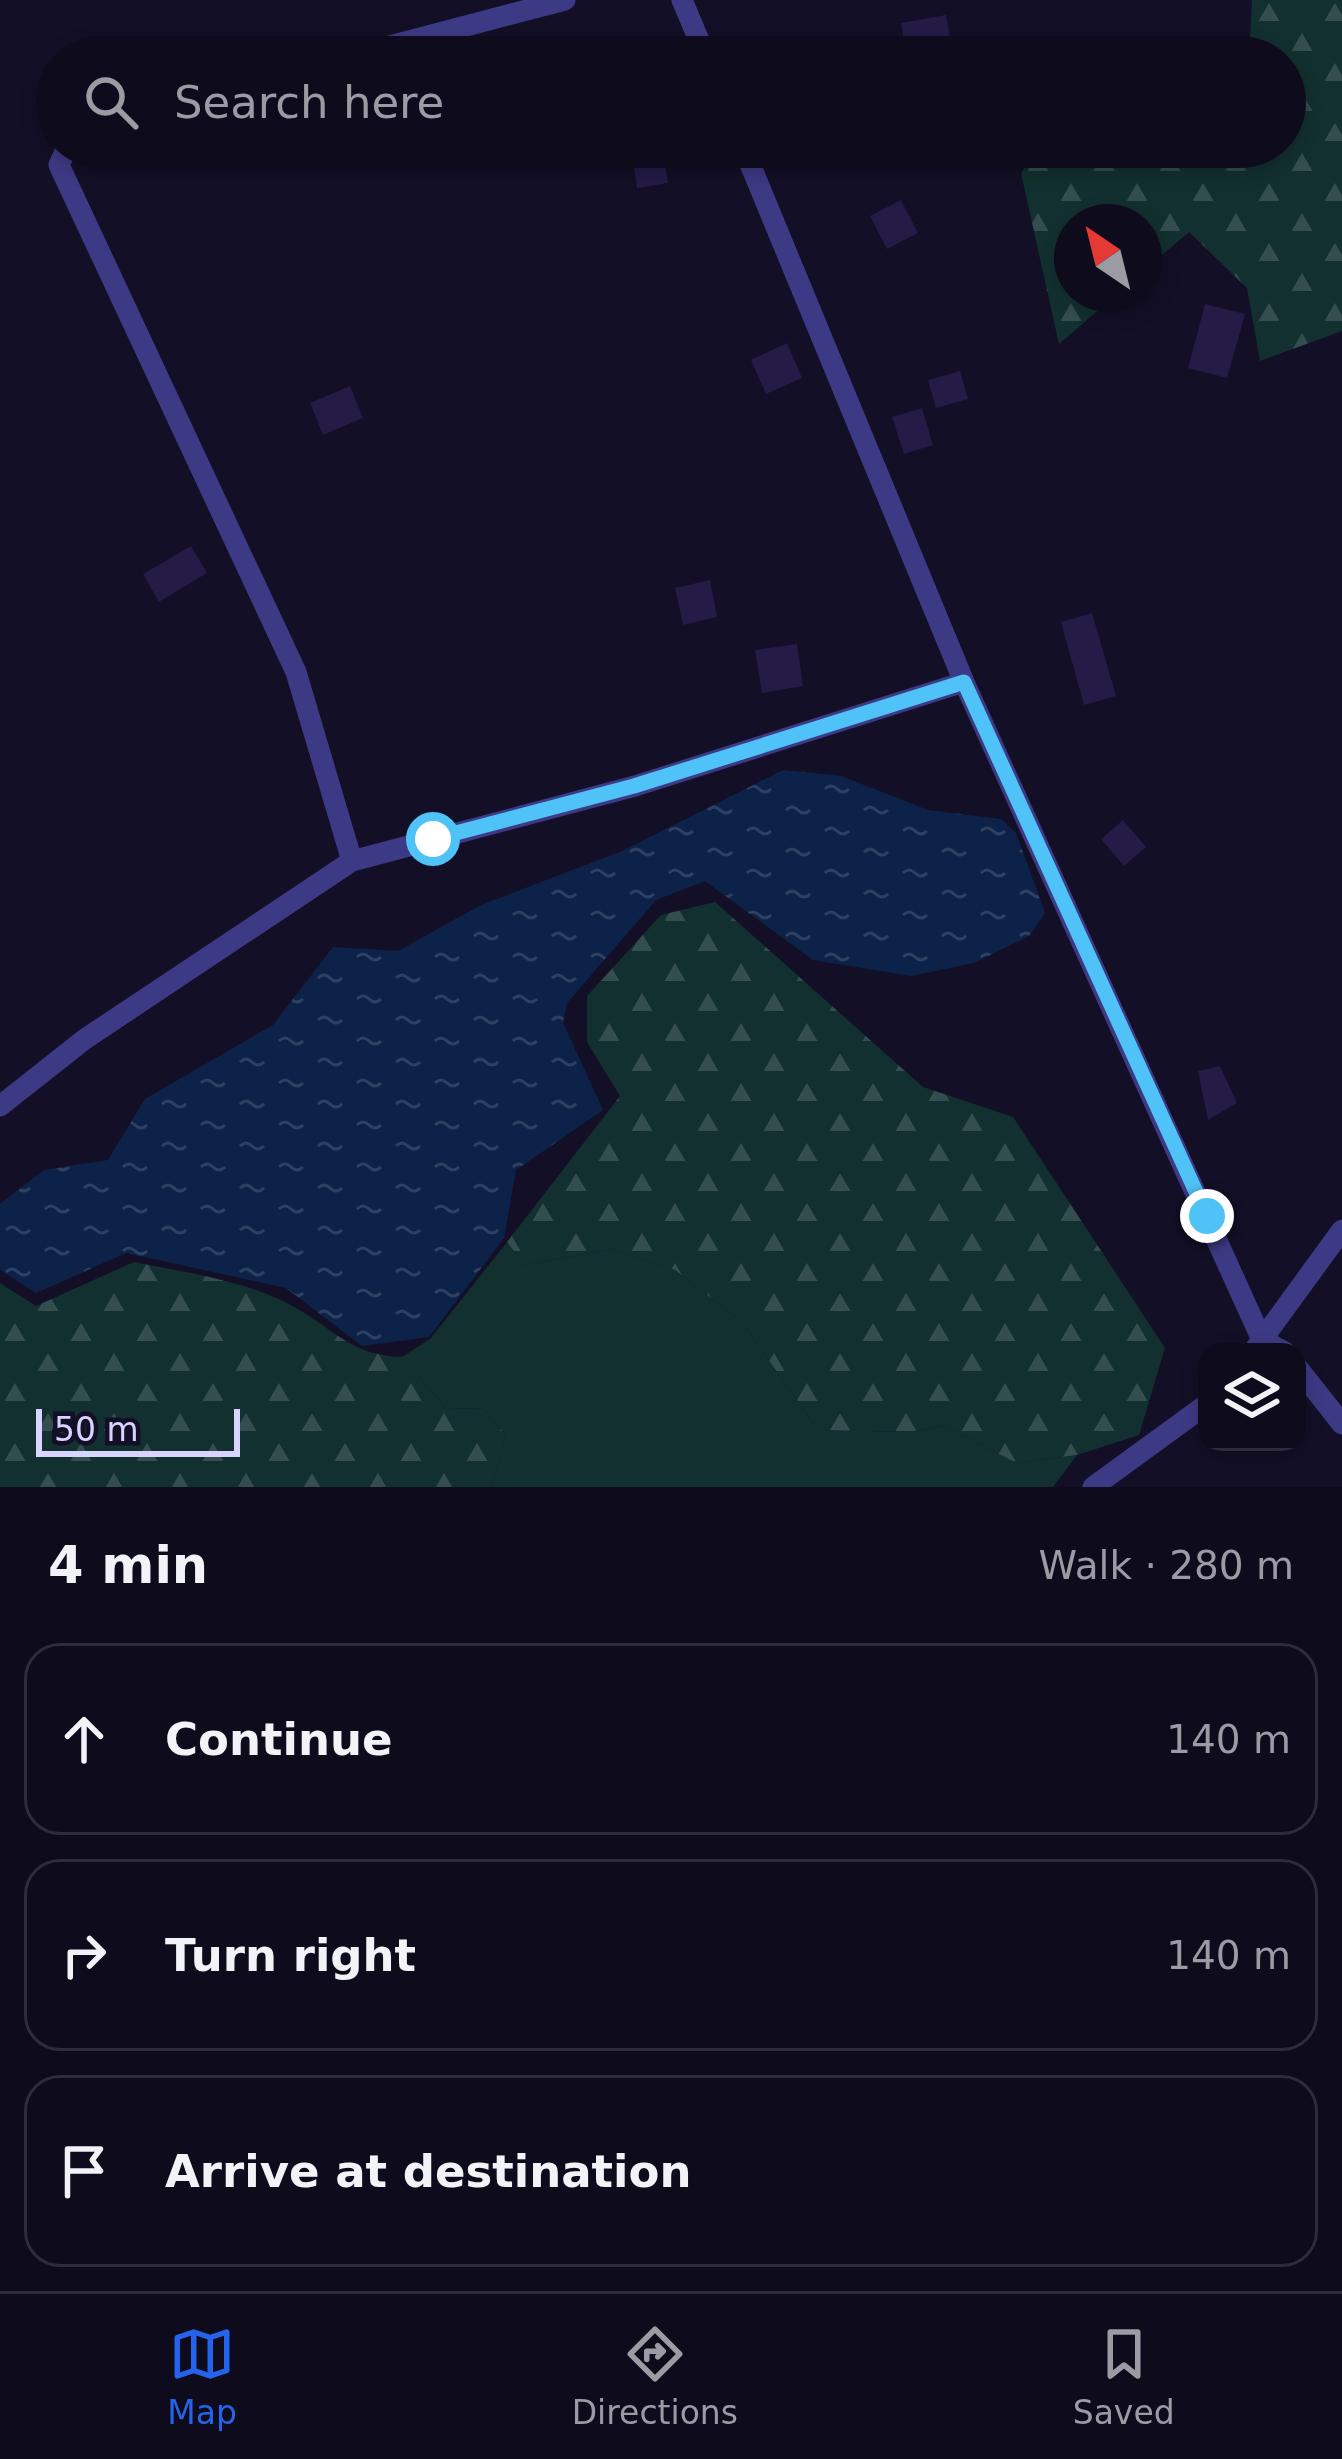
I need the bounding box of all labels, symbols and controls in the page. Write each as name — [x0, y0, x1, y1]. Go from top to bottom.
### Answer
search box — [36, 36, 1306, 168]
icon: search — [78, 69, 144, 135]
text: Search here — [174, 76, 444, 129]
north arrow — [1054, 204, 1162, 312]
route start — [406, 812, 460, 866]
route end — [1180, 1189, 1234, 1243]
map controls — [1198, 1343, 1306, 1451]
button: layers — [1198, 1343, 1306, 1451]
scale bar — [36, 1403, 240, 1456]
text: 50 m — [54, 1410, 139, 1449]
text: 4 min — [48, 1536, 208, 1595]
text: Walk · 280 m — [1039, 1543, 1294, 1588]
icon: ahead — [51, 1706, 117, 1772]
text: Continue — [165, 1713, 393, 1766]
text: 140 m — [1166, 1717, 1291, 1762]
icon: right — [51, 1922, 117, 1988]
text: Turn right — [165, 1929, 416, 1982]
text: 140 m — [1166, 1933, 1291, 1978]
icon: arrive — [51, 2138, 117, 2204]
text: Arrive at destination — [165, 2145, 691, 2198]
tab: Map — [167, 2321, 237, 2432]
tab: Directions — [572, 2321, 738, 2432]
tab: Saved — [1073, 2321, 1175, 2432]

